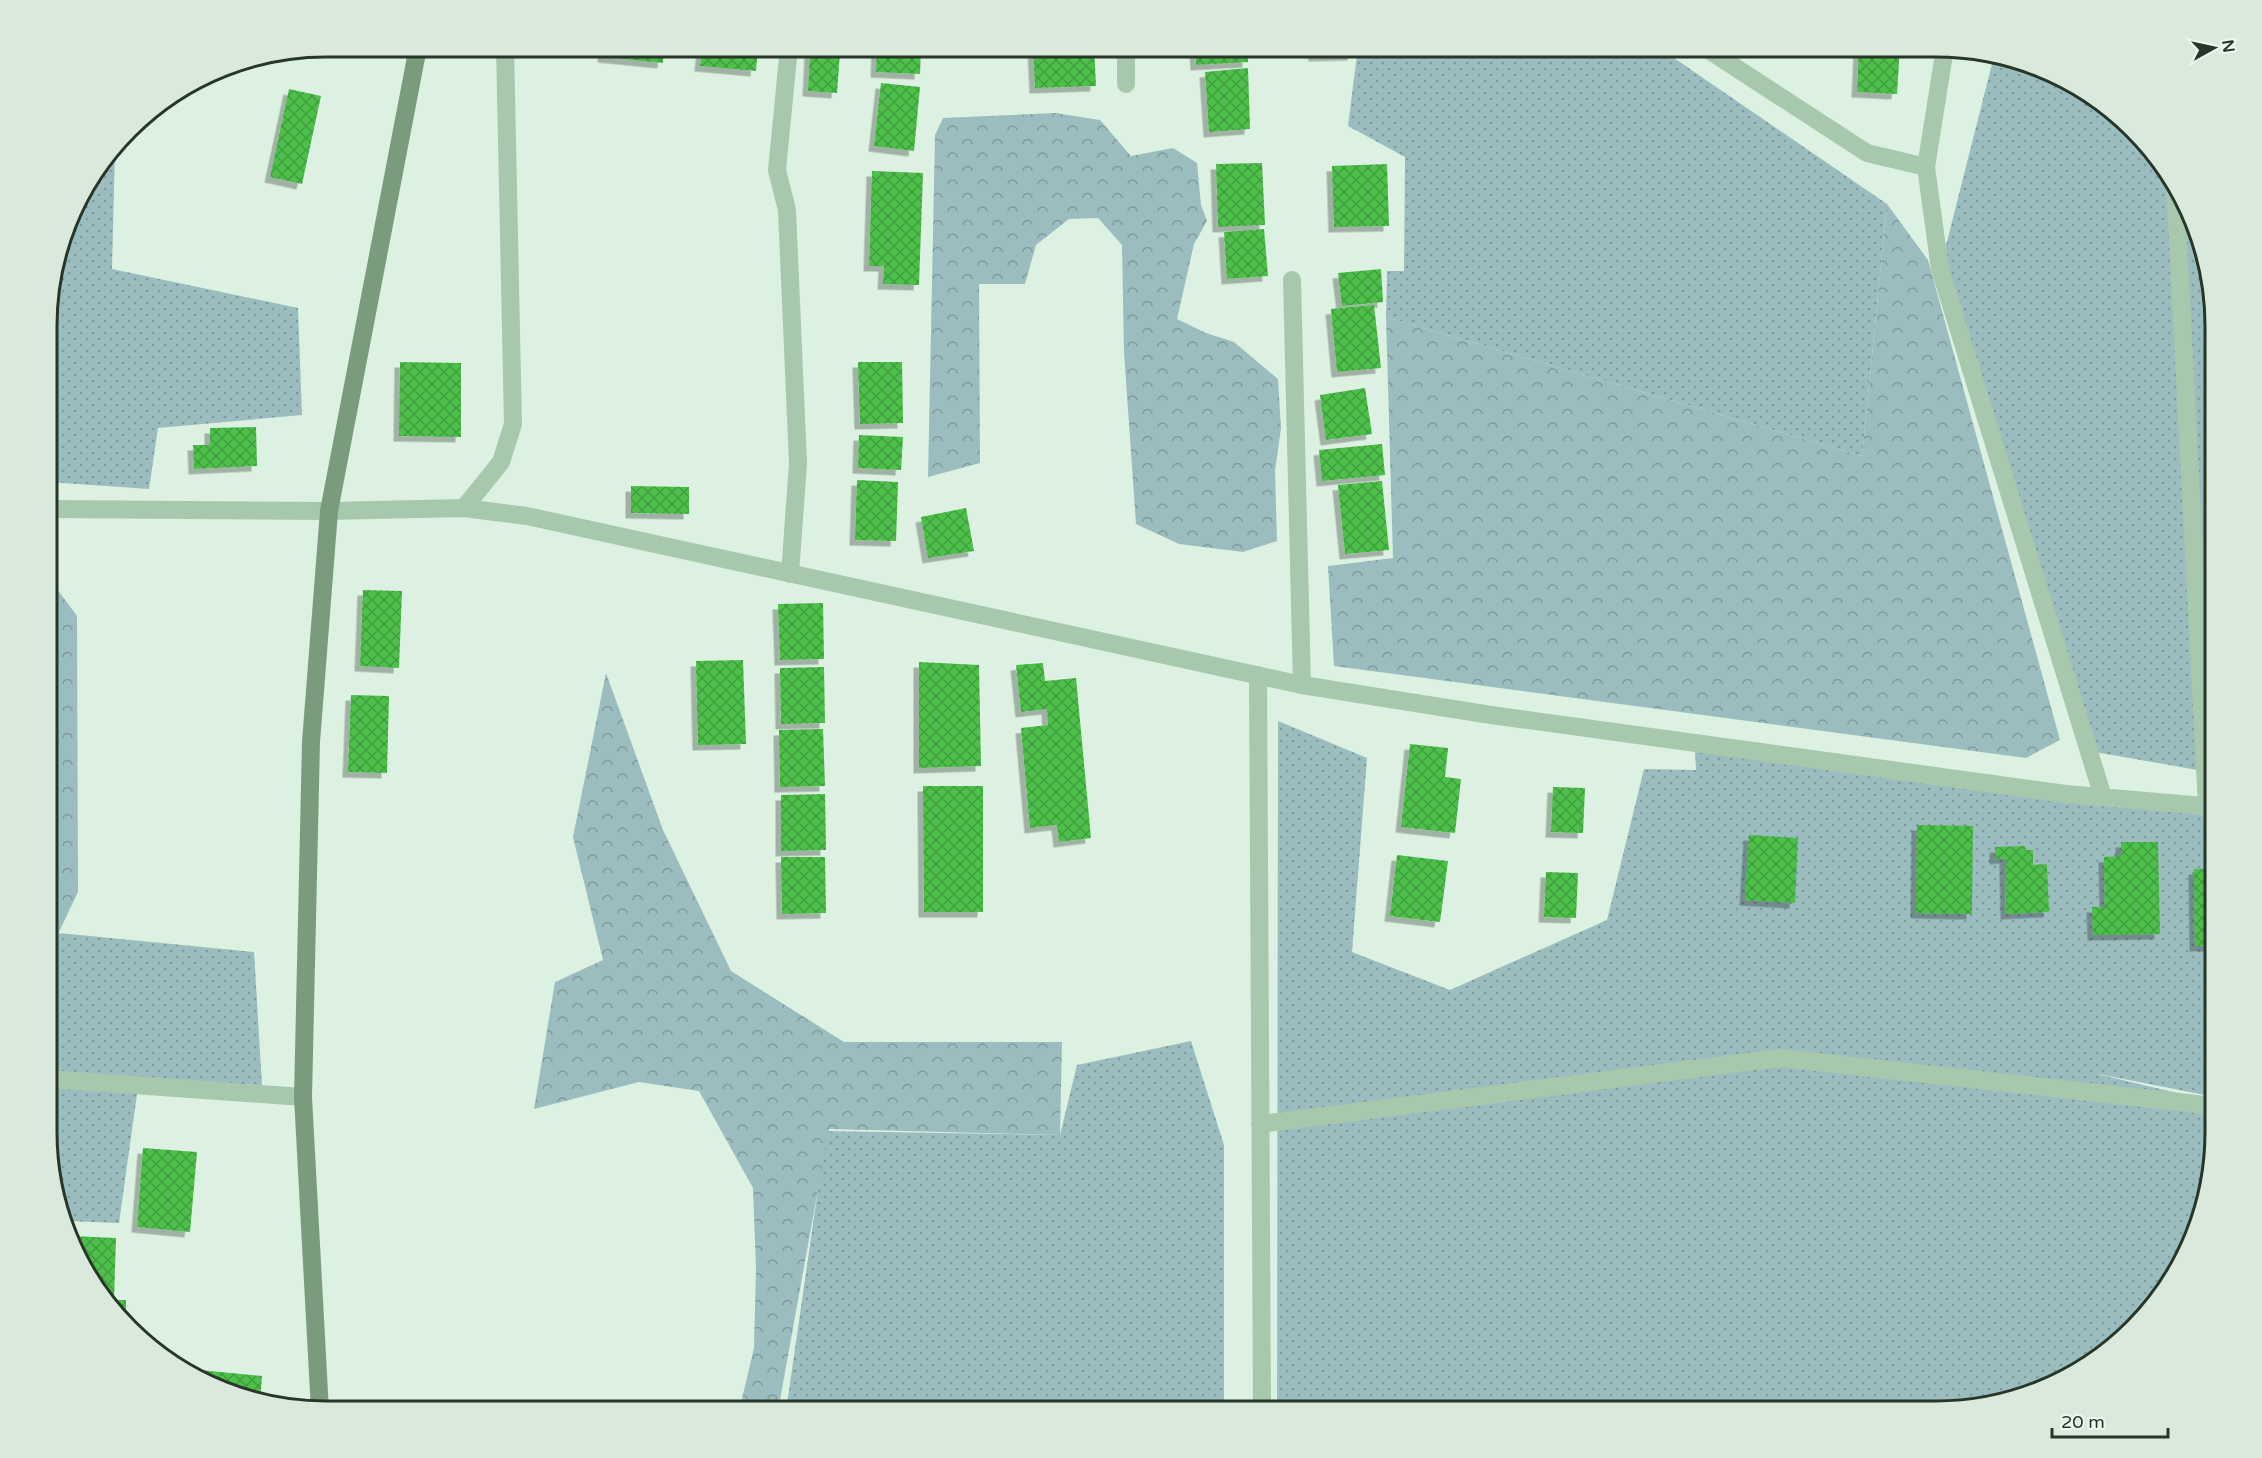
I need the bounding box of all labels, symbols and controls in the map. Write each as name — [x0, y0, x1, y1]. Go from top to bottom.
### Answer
north arrow — [2184, 18, 2244, 78]
text: N — [2217, 38, 2239, 54]
scale bar — [2052, 1401, 2168, 1439]
text: 20 m — [2061, 1411, 2105, 1433]

